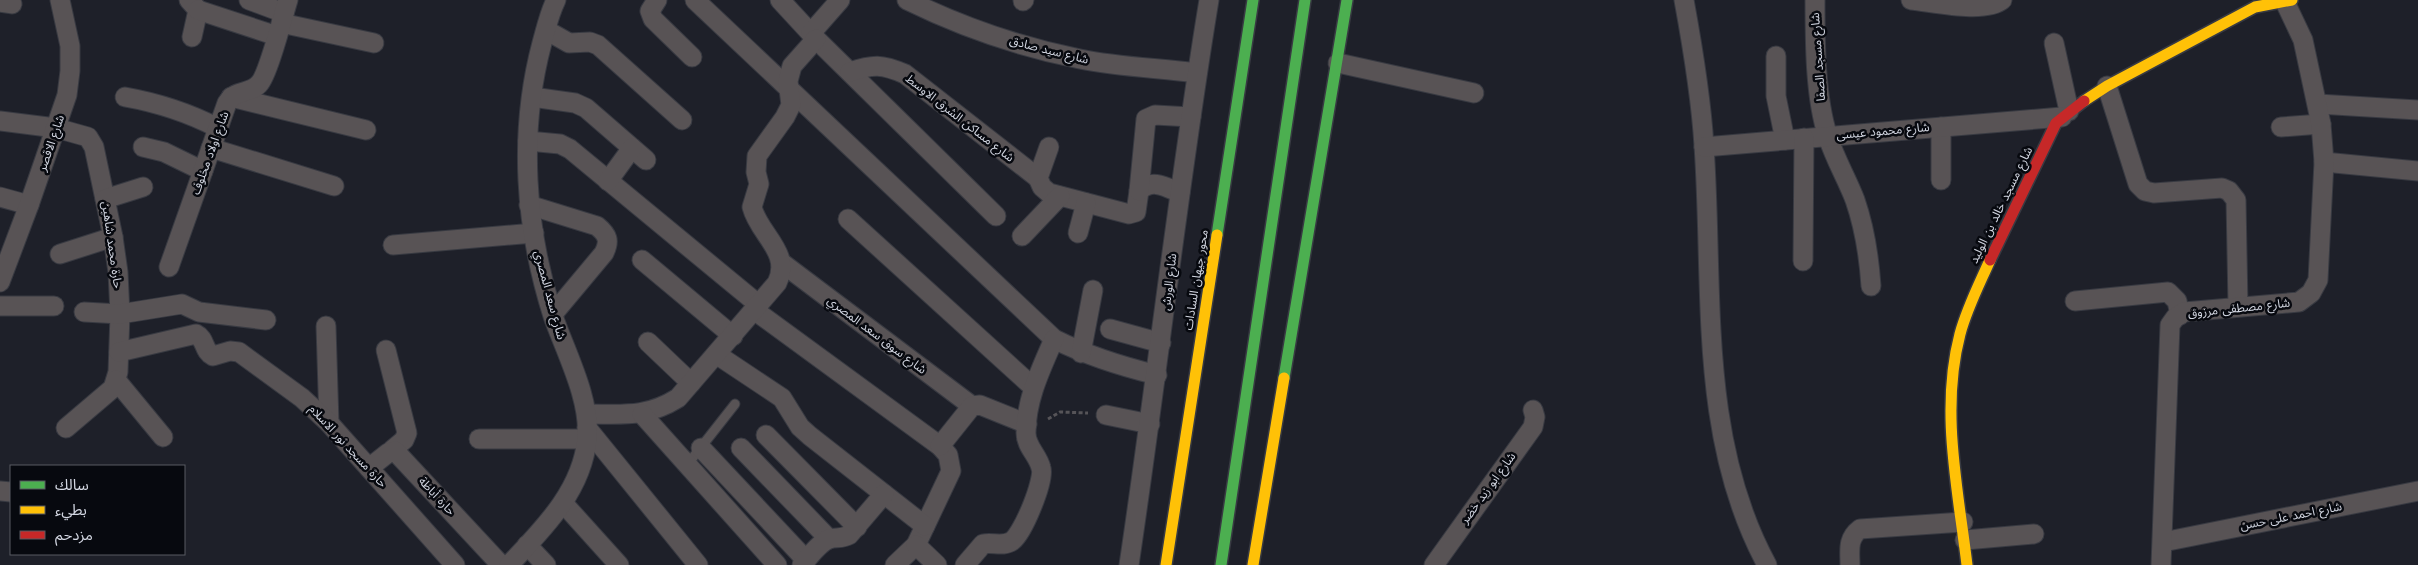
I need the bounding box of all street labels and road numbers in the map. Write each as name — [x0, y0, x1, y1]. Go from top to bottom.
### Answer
street label: شارع مسجد الصفا — [1808, 12, 1830, 102]
street label: شارع سيد صادق — [1007, 33, 1090, 69]
street label: شارع مساكن الشرق الاوسط — [902, 71, 1017, 166]
street label: شارع اولاد مخلوف — [188, 109, 233, 197]
street label: شارع الاقصر — [34, 113, 69, 175]
street label: شارع محمود عيسى — [1836, 120, 1930, 144]
street label: شارع مسجد خالد بن الوليد — [1967, 144, 2037, 266]
street label: حارة محمد شاهين — [99, 201, 125, 289]
street label: محور جيهان السادات — [1181, 229, 1211, 331]
street label: شارع سعد المصري — [529, 249, 569, 342]
street label: شارع الورش — [1159, 253, 1181, 312]
street label: شارع سوق سعد المصري — [823, 293, 929, 379]
street label: شارع مصطفى مرزوق — [2187, 296, 2291, 322]
street label: حارة مسجد نور الاسلام — [305, 402, 390, 492]
street label: شارع ابو زيد خضر — [1457, 450, 1520, 528]
street label: حارة أباظة — [416, 474, 458, 518]
street label: شارع احمد على حسن — [2239, 499, 2343, 535]

